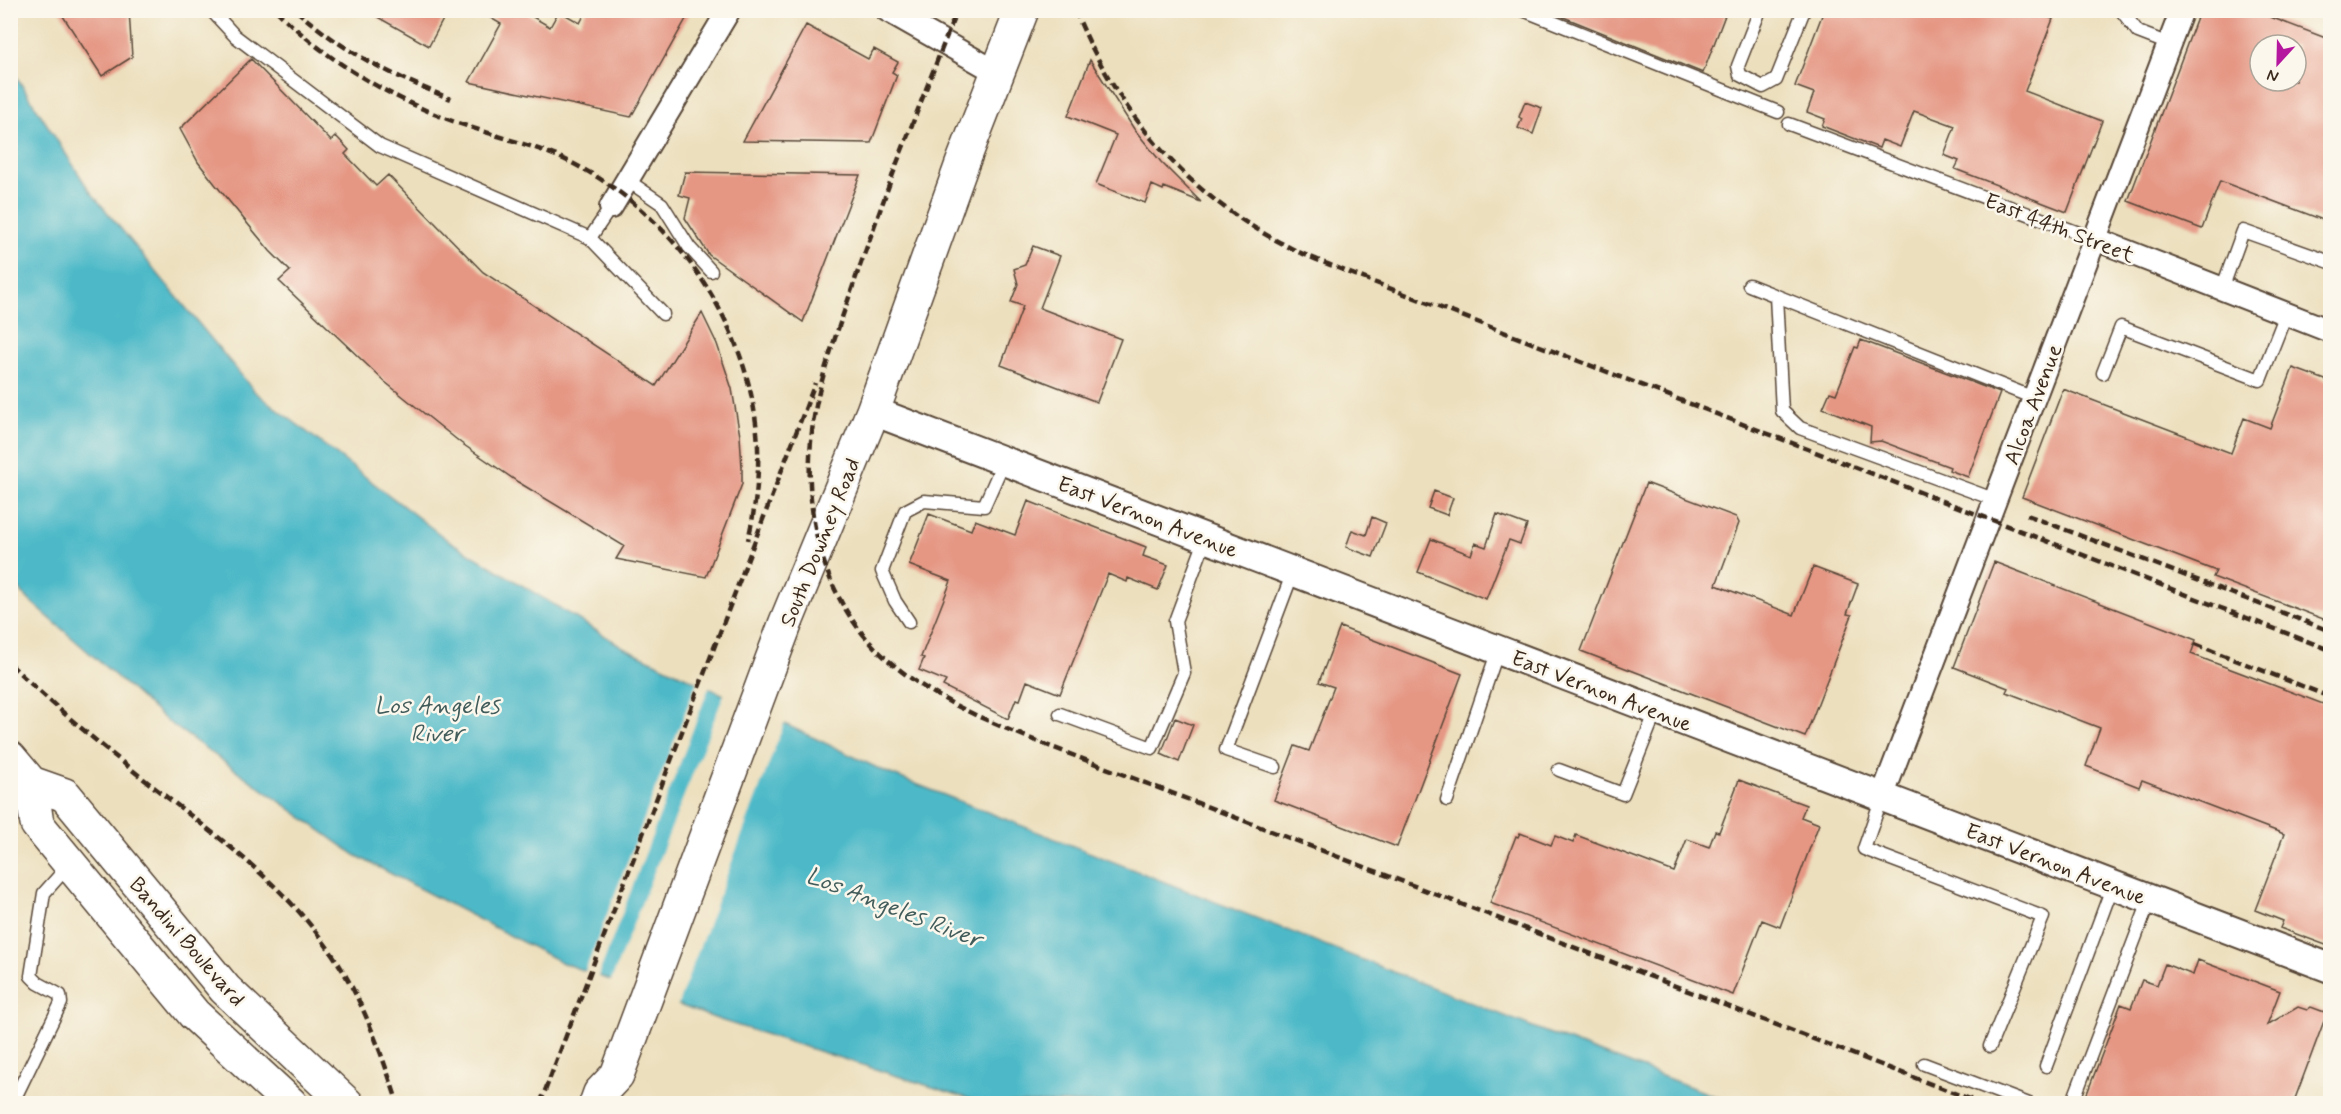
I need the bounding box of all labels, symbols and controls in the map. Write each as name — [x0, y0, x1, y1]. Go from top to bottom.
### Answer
north arrow — [2248, 33, 2308, 93]
text: N — [2264, 64, 2282, 87]
street label: East 44th Street — [1980, 187, 2138, 270]
street label: Alcoa Avenue — [1998, 340, 2070, 469]
street label: South Downey Road — [774, 454, 867, 631]
street label: East Vernon Avenue — [1053, 471, 1242, 565]
street label: East Vernon Avenue — [1507, 645, 1696, 739]
water label: Los Angeles River — [374, 691, 502, 750]
street label: East Vernon Avenue — [1961, 818, 2150, 912]
water label: Los Angeles River — [801, 861, 989, 957]
street label: Bandini Boulevard — [122, 872, 251, 1013]

